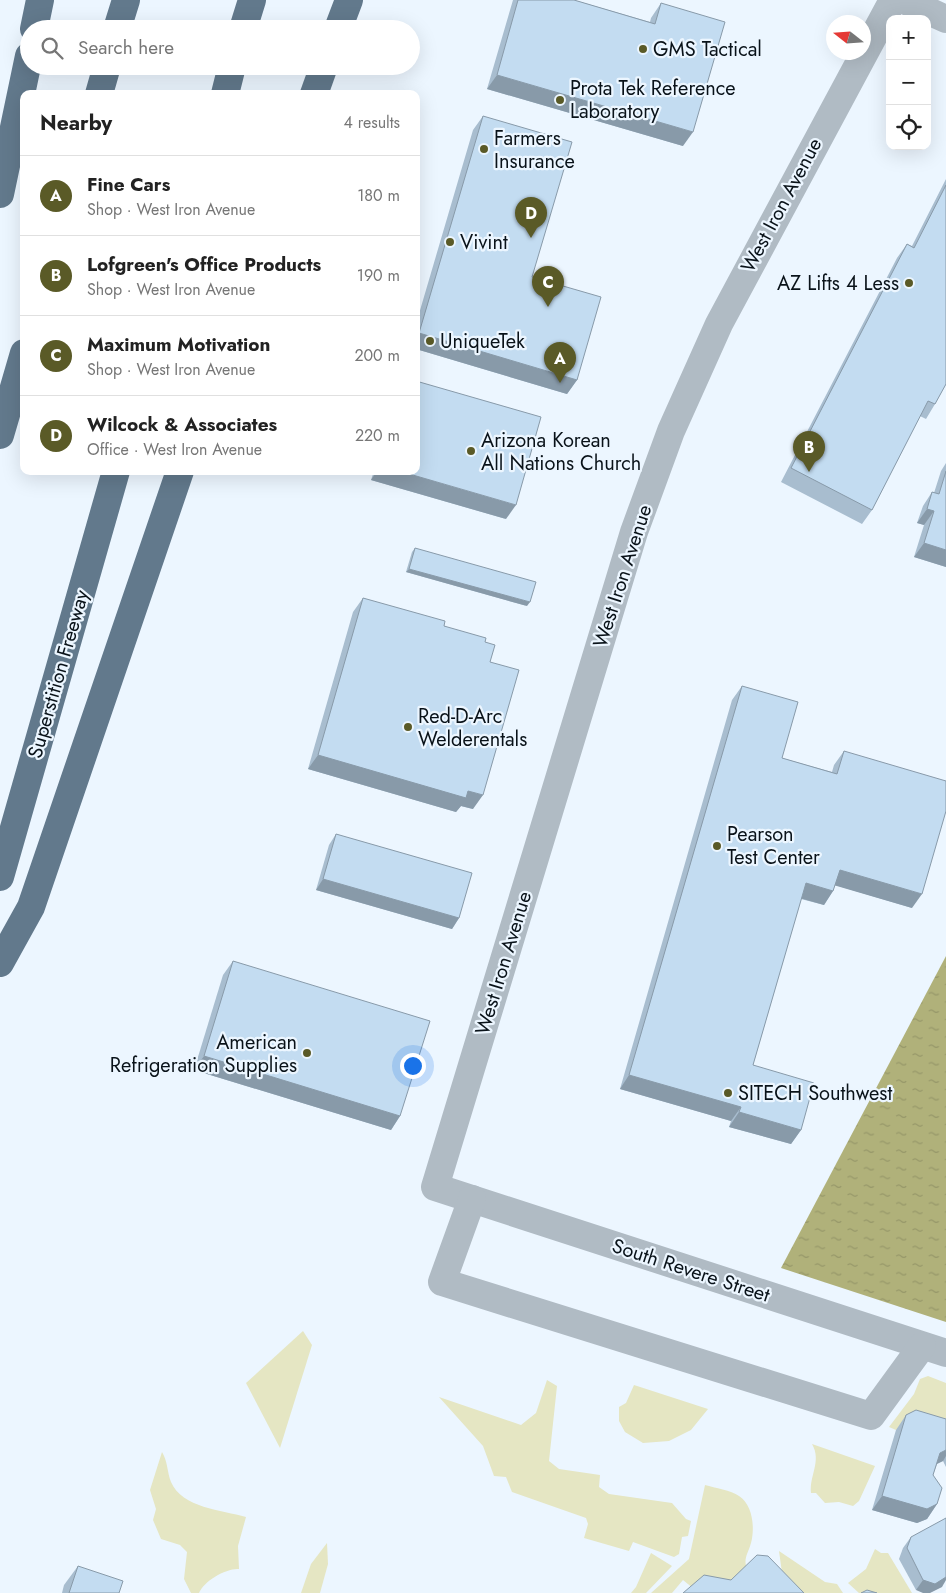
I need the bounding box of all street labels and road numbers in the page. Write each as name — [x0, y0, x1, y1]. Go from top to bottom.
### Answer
street label: West Iron Avenue — [734, 133, 829, 278]
street label: West Iron Avenue — [586, 501, 659, 651]
street label: Superstition Freeway — [21, 586, 96, 762]
street label: West Iron Avenue — [468, 888, 539, 1038]
street label: South Revere Street — [608, 1231, 774, 1310]

